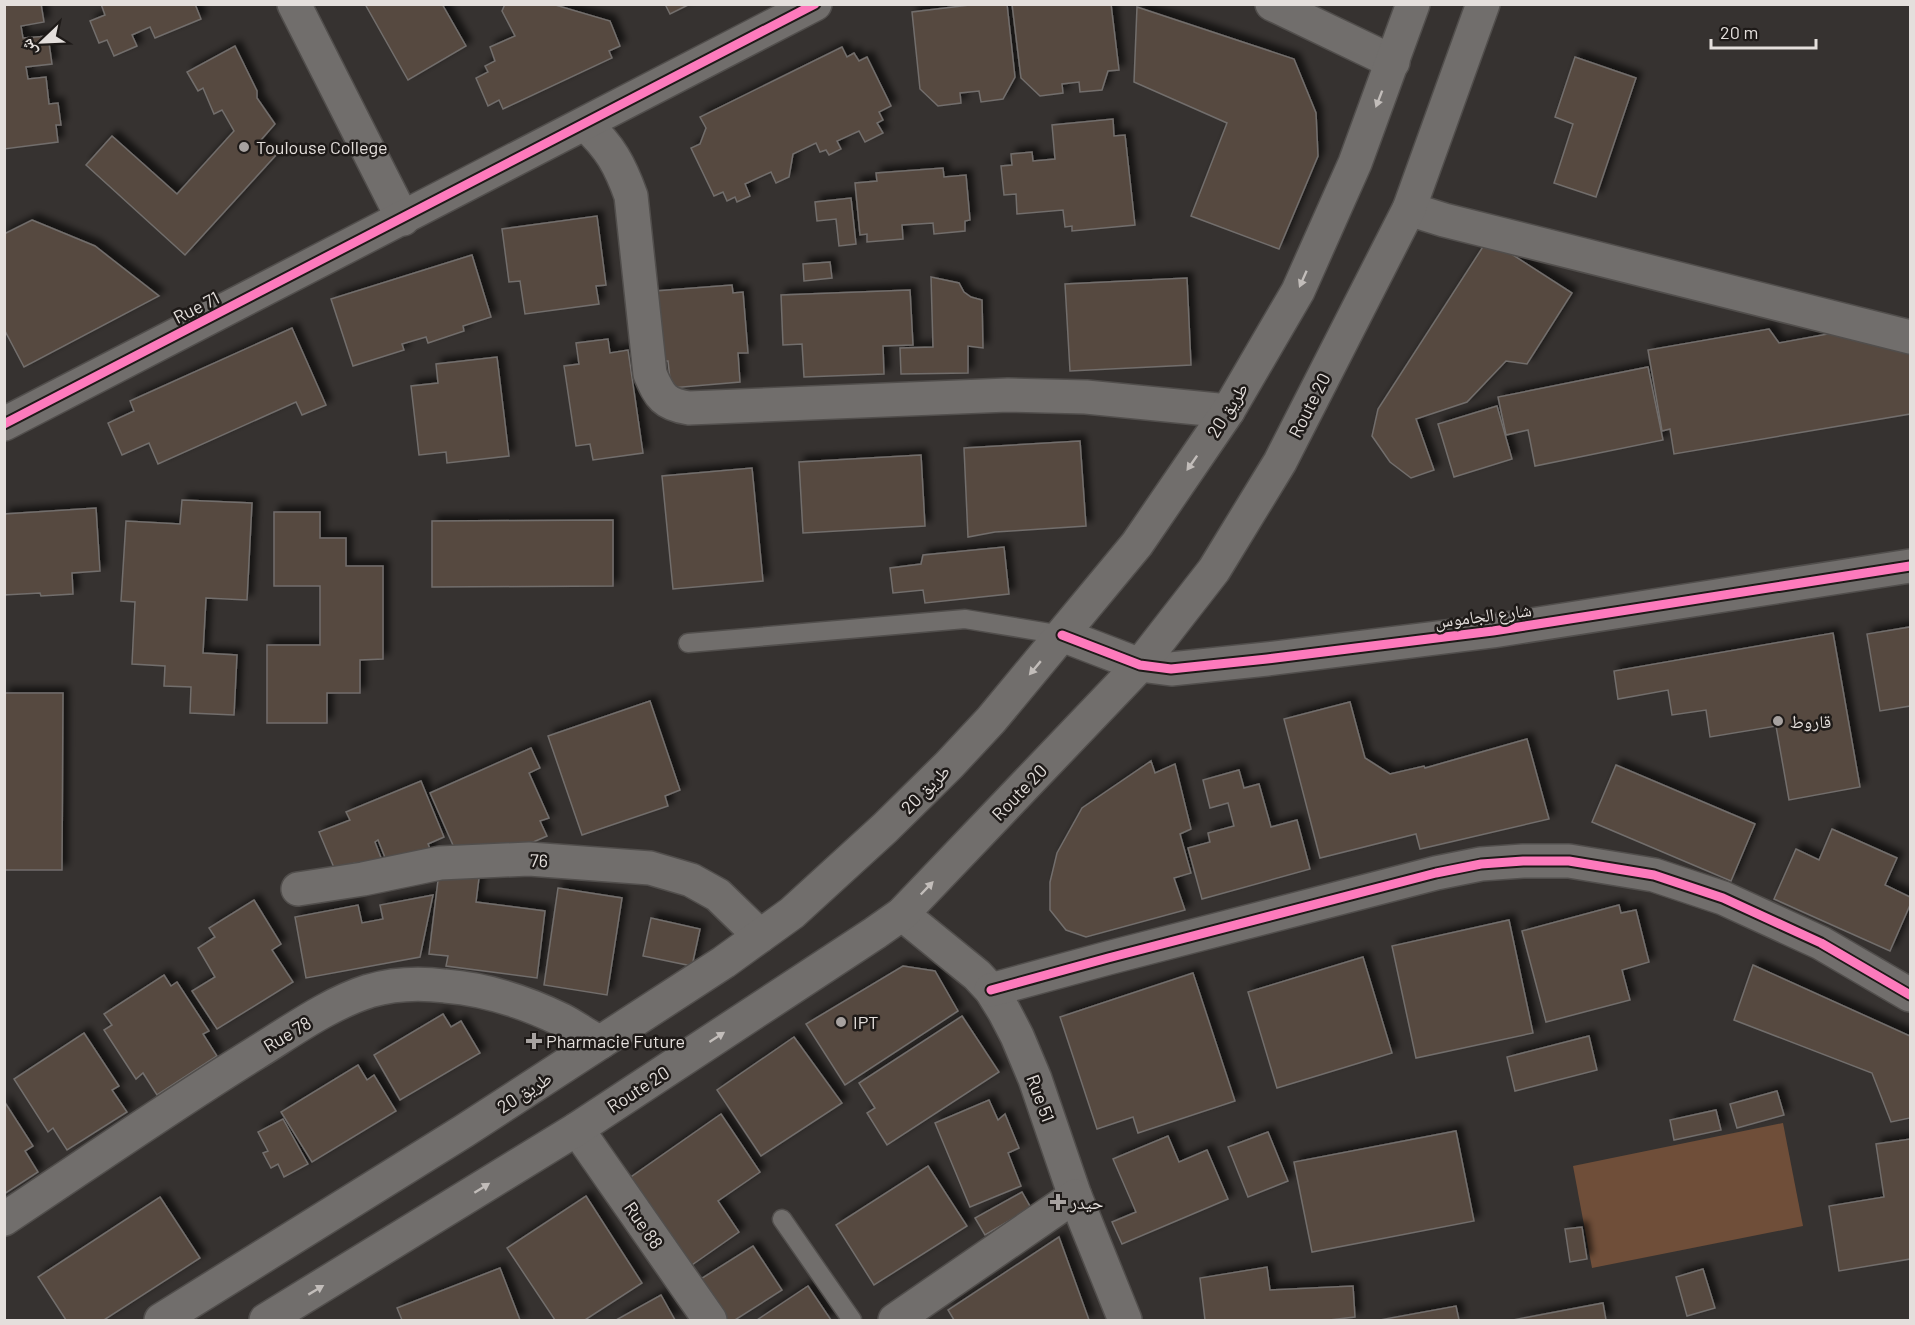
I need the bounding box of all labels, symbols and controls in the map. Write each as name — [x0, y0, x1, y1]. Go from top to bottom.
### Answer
north arrow — [12, 12, 72, 72]
scale bar — [1711, 12, 1816, 50]
text: 20 m — [1720, 21, 1758, 43]
text: ش — [16, 36, 41, 60]
one-way arrow — [1374, 90, 1384, 108]
place label: Toulouse College — [256, 136, 388, 158]
marker: Toulouse College — [237, 140, 251, 154]
one-way arrow — [1299, 270, 1308, 287]
street label: Rue 71 — [169, 286, 223, 328]
street label: Route 20 — [1283, 369, 1335, 441]
street label: طريق 20 — [1202, 379, 1253, 442]
one-way arrow — [1186, 455, 1198, 471]
street label: شارع الجاموس — [1433, 598, 1533, 633]
one-way arrow — [1029, 660, 1042, 675]
place label: قاروط — [1790, 710, 1831, 732]
marker: قاروط — [1771, 714, 1785, 728]
street label: Route 20 — [987, 759, 1051, 825]
street label: طريق 20 — [896, 760, 955, 819]
street label: 76 — [530, 849, 548, 871]
one-way arrow — [919, 881, 933, 895]
street label: Rue 78 — [259, 1011, 315, 1057]
place label: IPT — [853, 1011, 879, 1033]
marker: IPT — [834, 1015, 848, 1029]
place label: Pharmacie Future — [546, 1030, 685, 1052]
one-way arrow — [709, 1032, 725, 1043]
marker: Pharmacie Future — [527, 1034, 541, 1048]
street label: Route 20 — [603, 1061, 673, 1117]
street label: طريق 20 — [493, 1066, 556, 1118]
street label: Rue 51 — [1022, 1071, 1060, 1125]
one-way arrow — [474, 1182, 490, 1193]
place label: حيدر — [1069, 1191, 1103, 1213]
marker: حيدر — [1051, 1195, 1065, 1209]
street label: Rue 88 — [620, 1197, 668, 1253]
one-way arrow — [308, 1284, 324, 1295]

